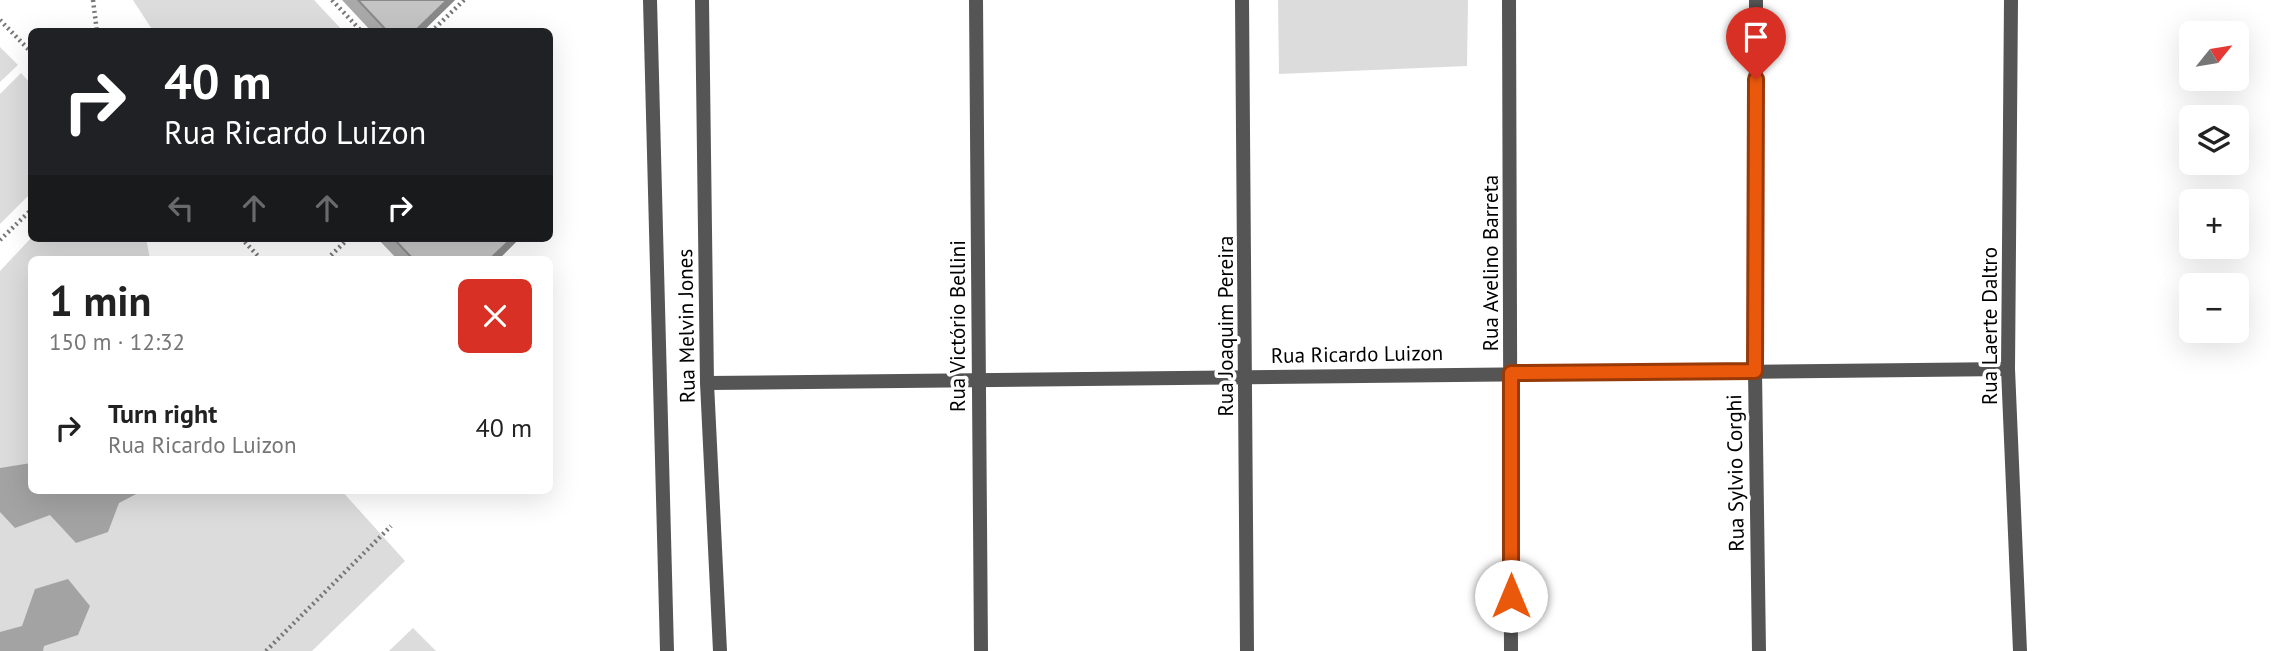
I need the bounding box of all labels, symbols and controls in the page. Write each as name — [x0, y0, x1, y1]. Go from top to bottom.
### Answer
pin — [1726, 7, 1786, 79]
icon: arrive — [1737, 18, 1775, 56]
north arrow — [2179, 21, 2249, 91]
map controls — [2179, 21, 2249, 343]
text: 40 m — [164, 49, 271, 113]
icon: right — [49, 56, 140, 147]
button: layers — [2179, 105, 2249, 175]
text: Rua Ricardo Luizon — [164, 111, 426, 153]
street label: Rua Avelino Barreta — [1477, 175, 1504, 351]
icon: left — [162, 189, 200, 227]
icon: ahead — [235, 189, 273, 227]
icon: ahead — [308, 189, 346, 227]
icon: right — [381, 189, 419, 227]
button: + — [2179, 189, 2249, 259]
street label: Rua Joaquim Pereira — [1212, 236, 1239, 416]
street label: Rua Victório Bellini — [944, 240, 971, 412]
street label: Rua Laerte Daltro — [1976, 247, 2003, 405]
street label: Rua Melvin Jones — [671, 249, 701, 403]
text: 1 min — [49, 273, 151, 328]
button: − — [2179, 273, 2249, 343]
button: close — [458, 279, 532, 353]
text: 150 m · 12:32 — [49, 327, 185, 356]
street label: Rua Ricardo Luizon — [1271, 339, 1443, 369]
street label: Rua Sylvio Corghi — [1720, 394, 1750, 552]
text: Turn right — [108, 397, 217, 430]
icon: right — [49, 409, 87, 447]
text: 40 m — [476, 411, 532, 444]
text: Rua Ricardo Luizon — [108, 430, 297, 459]
position arrow — [1474, 559, 1548, 633]

